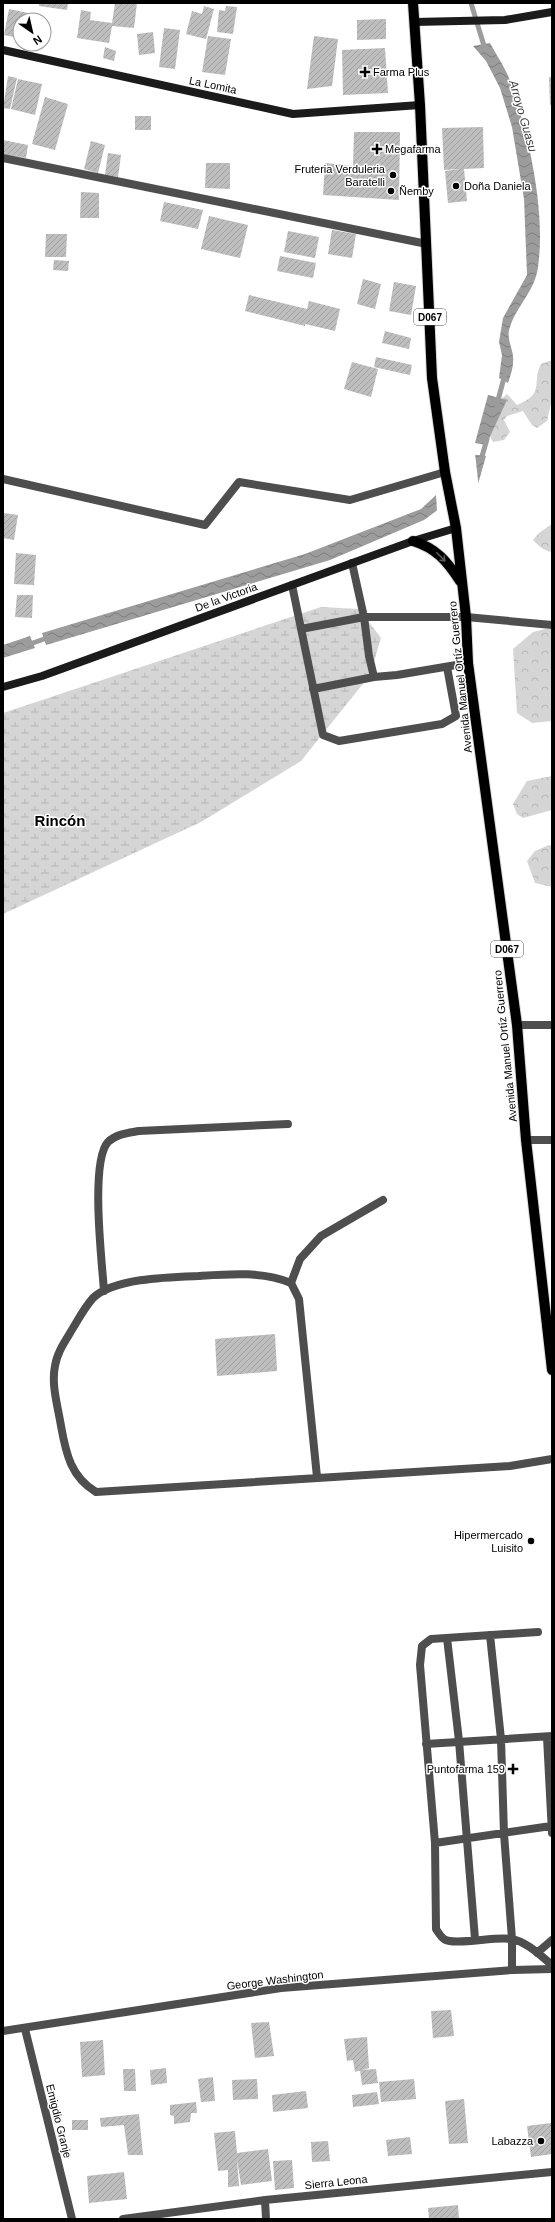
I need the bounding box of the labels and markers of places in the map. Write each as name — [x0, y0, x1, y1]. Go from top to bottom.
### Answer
place label: Farma Plus — [373, 66, 430, 78]
marker: Farma Plus — [360, 67, 370, 77]
place label: Megafarma — [385, 143, 442, 155]
marker: Megafarma — [372, 144, 382, 154]
place label: Fruteria Verduleria Baratelli — [295, 163, 386, 188]
marker: Fruteria Verduleria Baratelli — [388, 170, 398, 180]
place label: Doña Daniela — [464, 180, 532, 192]
marker: Doña Daniela — [451, 181, 461, 191]
place label: Ñemby — [399, 185, 434, 197]
marker: Ñemby — [386, 186, 396, 196]
place label: Hipermercado Luisito — [454, 1529, 523, 1554]
marker: Hipermercado Luisito — [526, 1536, 536, 1546]
place label: Puntofarma 159 — [427, 1763, 505, 1775]
marker: Puntofarma 159 — [508, 1764, 518, 1774]
place label: Labazza — [491, 2135, 534, 2147]
marker: Labazza — [536, 2136, 546, 2146]

